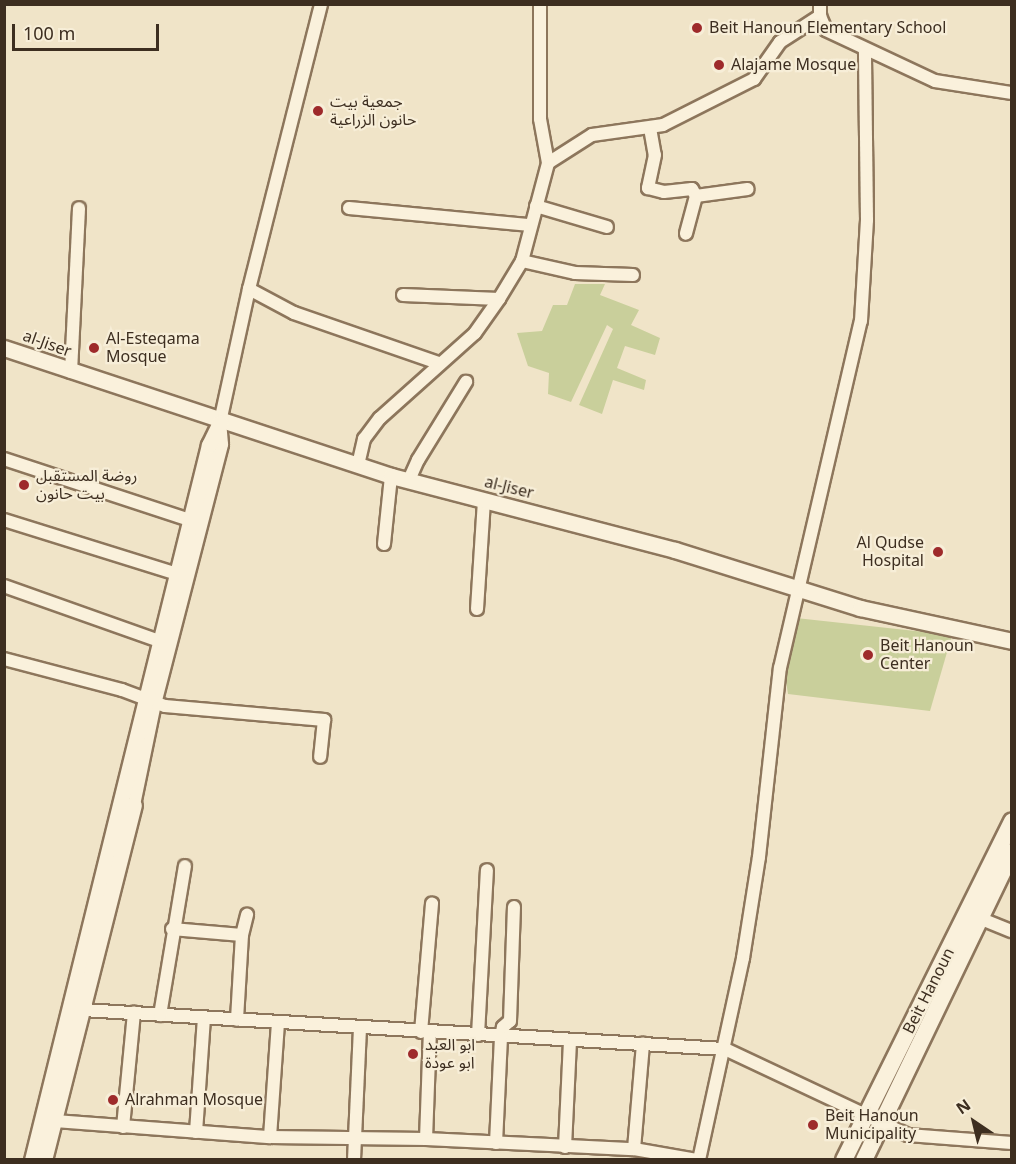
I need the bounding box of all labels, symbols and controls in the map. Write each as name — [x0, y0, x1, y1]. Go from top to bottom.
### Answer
scale bar — [15, 12, 162, 50]
text: 100 m — [23, 15, 75, 53]
place label: Beit Hanoun Elementary School — [709, 18, 946, 38]
marker: Beit Hanoun Elementary School — [690, 21, 704, 35]
place label: Alajame Mosque — [731, 55, 856, 75]
marker: Alajame Mosque — [712, 58, 726, 72]
place label: جمعية بيت حانون الزراعية — [330, 92, 416, 130]
marker: جمعية بيت حانون الزراعية — [311, 104, 325, 118]
street label: al-Jiser — [20, 326, 74, 362]
place label: Al-Esteqama Mosque — [106, 329, 200, 367]
marker: Al-Esteqama Mosque — [87, 341, 101, 355]
place label: روضة المستقبل بيت حانون — [36, 466, 137, 504]
street label: al-Jiser — [482, 473, 536, 503]
marker: روضة المستقبل بيت حانون — [17, 478, 31, 492]
place label: Al Qudse Hospital — [857, 533, 924, 571]
marker: Al Qudse Hospital — [929, 543, 947, 561]
place label: Beit Hanoun Center — [880, 636, 974, 674]
marker: Beit Hanoun Center — [861, 648, 875, 662]
street label: Beit Hanoun — [899, 945, 959, 1037]
place label: ابو العبد ابو عودة — [425, 1035, 475, 1073]
marker: ابو العبد ابو عودة — [406, 1047, 420, 1061]
place label: Alrahman Mosque — [125, 1090, 263, 1110]
text: N — [949, 1090, 979, 1125]
north arrow — [944, 1092, 1004, 1152]
marker: Alrahman Mosque — [106, 1093, 120, 1107]
place label: Beit Hanoun Municipality — [825, 1106, 919, 1144]
marker: Beit Hanoun Municipality — [806, 1118, 820, 1132]

